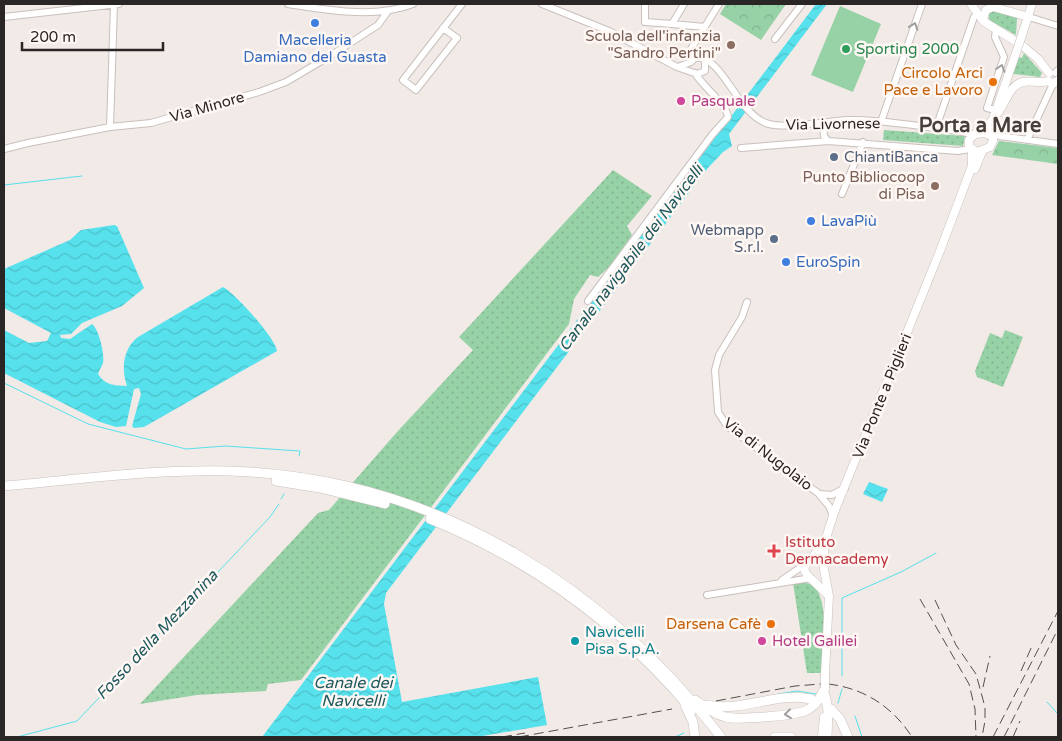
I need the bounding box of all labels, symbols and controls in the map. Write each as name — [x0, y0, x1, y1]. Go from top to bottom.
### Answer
marker: Macelleria Damiano del Guasta — [309, 17, 321, 29]
scale bar — [22, 20, 164, 52]
one-way arrow — [908, 22, 918, 31]
place label: Scuola dell'infanzia "Sandro Pertini" — [585, 27, 721, 62]
text: 200 m — [30, 28, 76, 46]
place label: Macelleria Damiano del Guasta — [243, 31, 387, 66]
marker: Scuola dell'infanzia "Sandro Pertini" — [725, 39, 737, 51]
place label: Sporting 2000 — [856, 40, 959, 58]
marker: Sporting 2000 — [840, 43, 852, 55]
place label: Circolo Arci Pace e Lavoro — [884, 64, 983, 99]
one-way arrow — [995, 64, 1005, 73]
marker: Circolo Arci Pace e Lavoro — [987, 76, 999, 88]
street label: Via Minore — [168, 88, 246, 126]
place label: Pasquale — [691, 92, 756, 110]
marker: Pasquale — [675, 95, 687, 107]
street label: Via Livornese — [785, 114, 881, 134]
district label: Porta a Mare — [919, 114, 1041, 138]
place label: ChiantiBanca — [844, 148, 938, 166]
marker: ChiantiBanca — [828, 151, 840, 163]
water label: Canale navigabile dei Navicelli — [554, 159, 709, 355]
place label: Punto Bibliocoop di Pisa — [803, 168, 925, 203]
marker: Punto Bibliocoop di Pisa — [929, 180, 941, 192]
place label: LavaPiù — [821, 212, 877, 230]
marker: LavaPiù — [805, 215, 817, 227]
place label: Webmapp S.r.l. — [690, 221, 764, 256]
marker: Webmapp S.r.l. — [768, 233, 780, 245]
place label: EuroSpin — [796, 253, 860, 271]
marker: EuroSpin — [780, 256, 792, 268]
street label: Via Ponte a Piglieri — [849, 331, 915, 461]
street label: Via di Nugolaio — [720, 414, 816, 494]
place label: Istituto Dermacademy — [785, 533, 889, 568]
marker: Istituto Dermacademy — [767, 544, 781, 558]
water label: Fosso della Mezzanina — [92, 565, 223, 704]
place label: Darsena Cafè — [666, 615, 761, 633]
marker: Darsena Cafè — [765, 618, 777, 630]
place label: Navicelli Pisa S.p.A. — [585, 623, 660, 658]
place label: Hotel Galilei — [772, 632, 857, 650]
marker: Navicelli Pisa S.p.A. — [569, 635, 581, 647]
marker: Hotel Galilei — [756, 635, 768, 647]
water label: Canale dei Navicelli — [313, 673, 395, 711]
one-way arrow — [784, 708, 792, 719]

